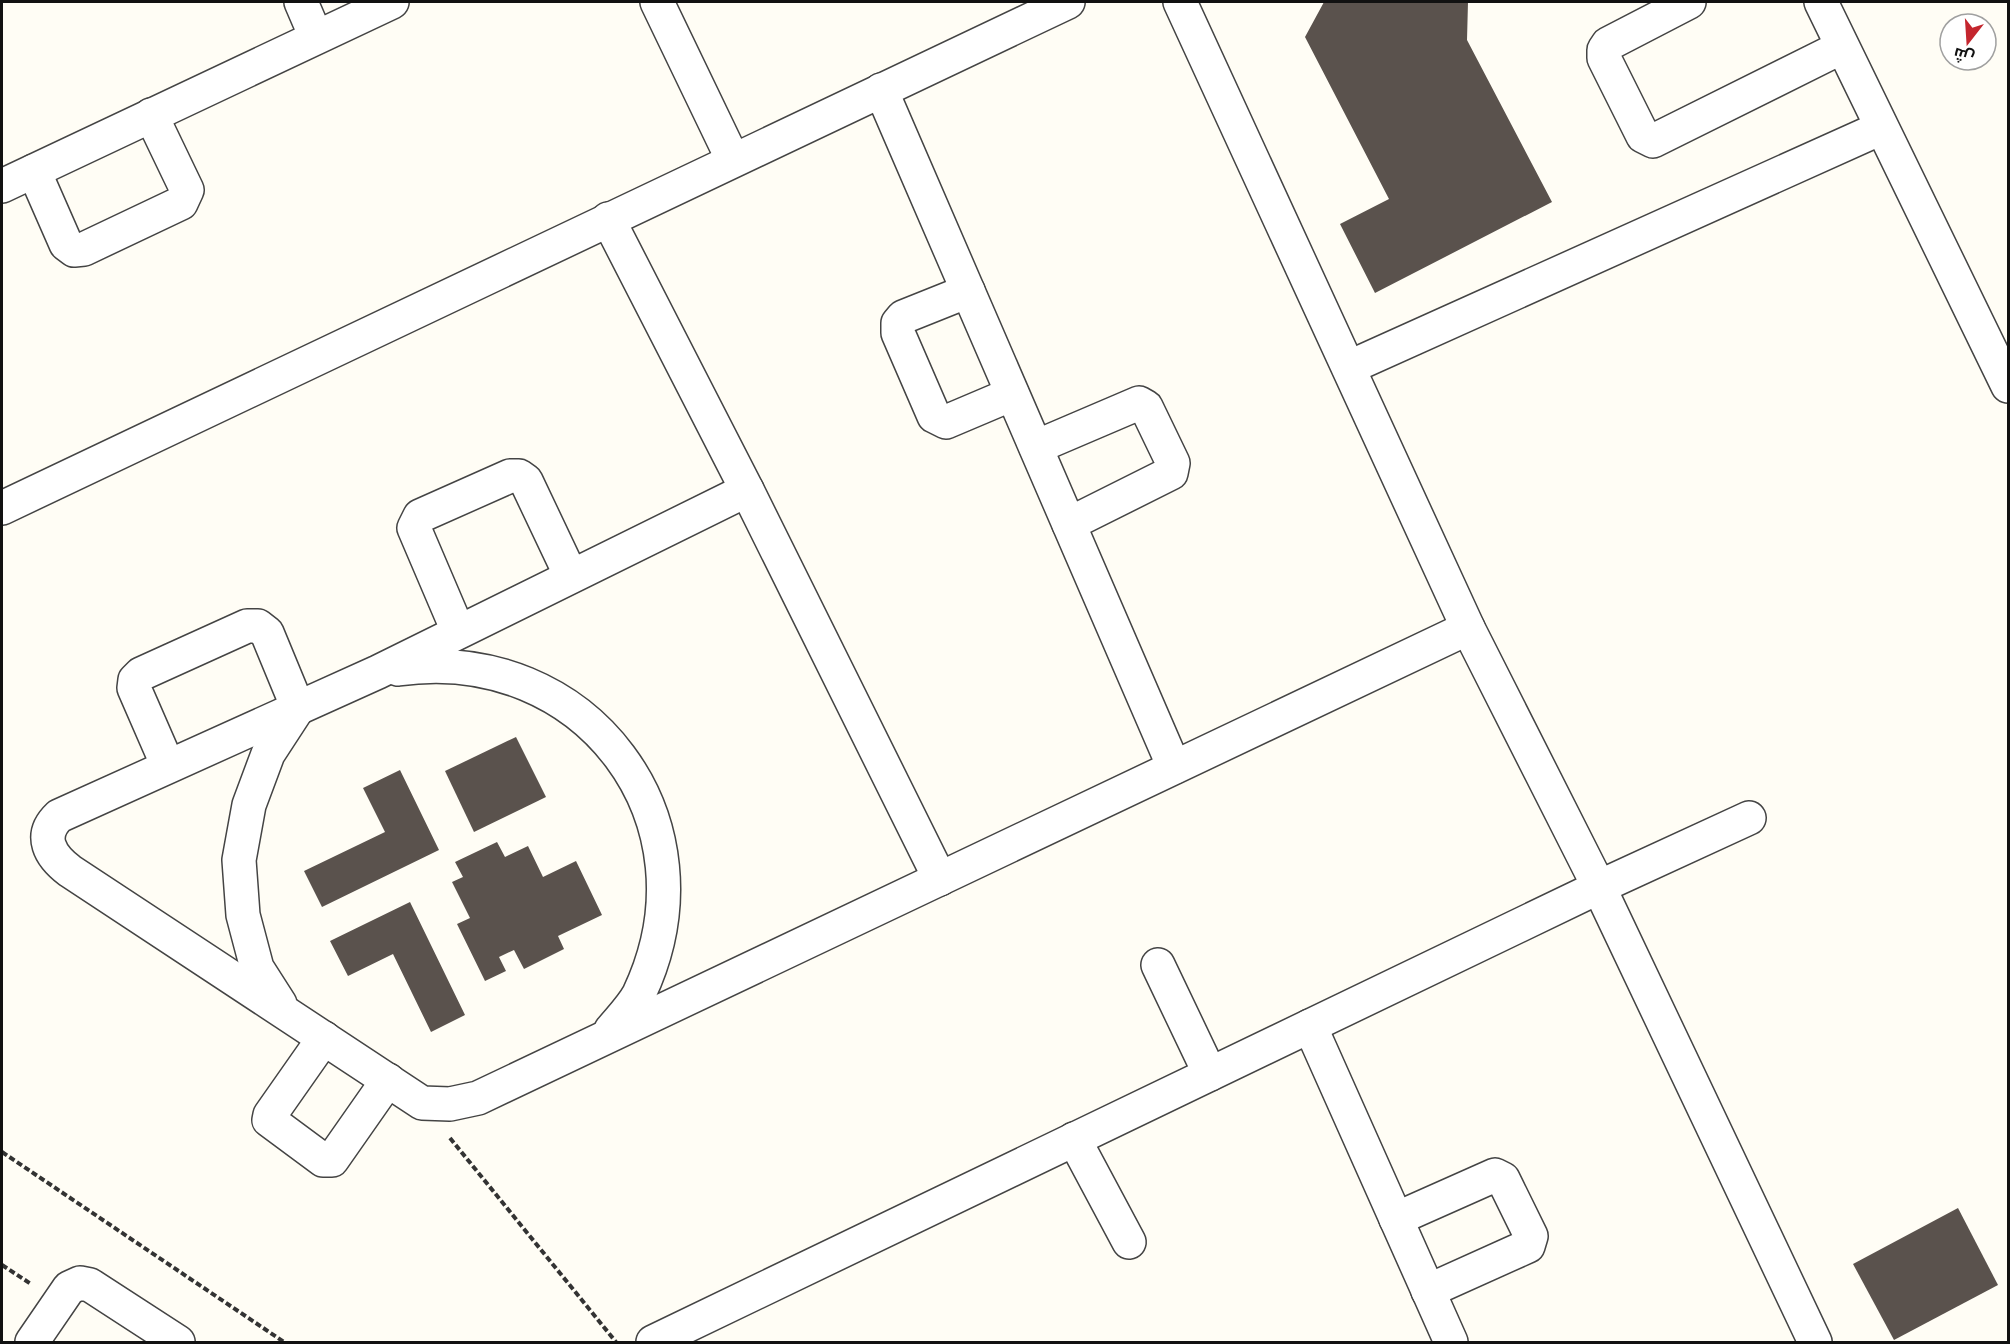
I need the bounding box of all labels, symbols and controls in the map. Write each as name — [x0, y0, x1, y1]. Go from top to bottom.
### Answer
north arrow — [1938, 12, 1998, 72]
text: ش — [1951, 44, 1976, 68]

